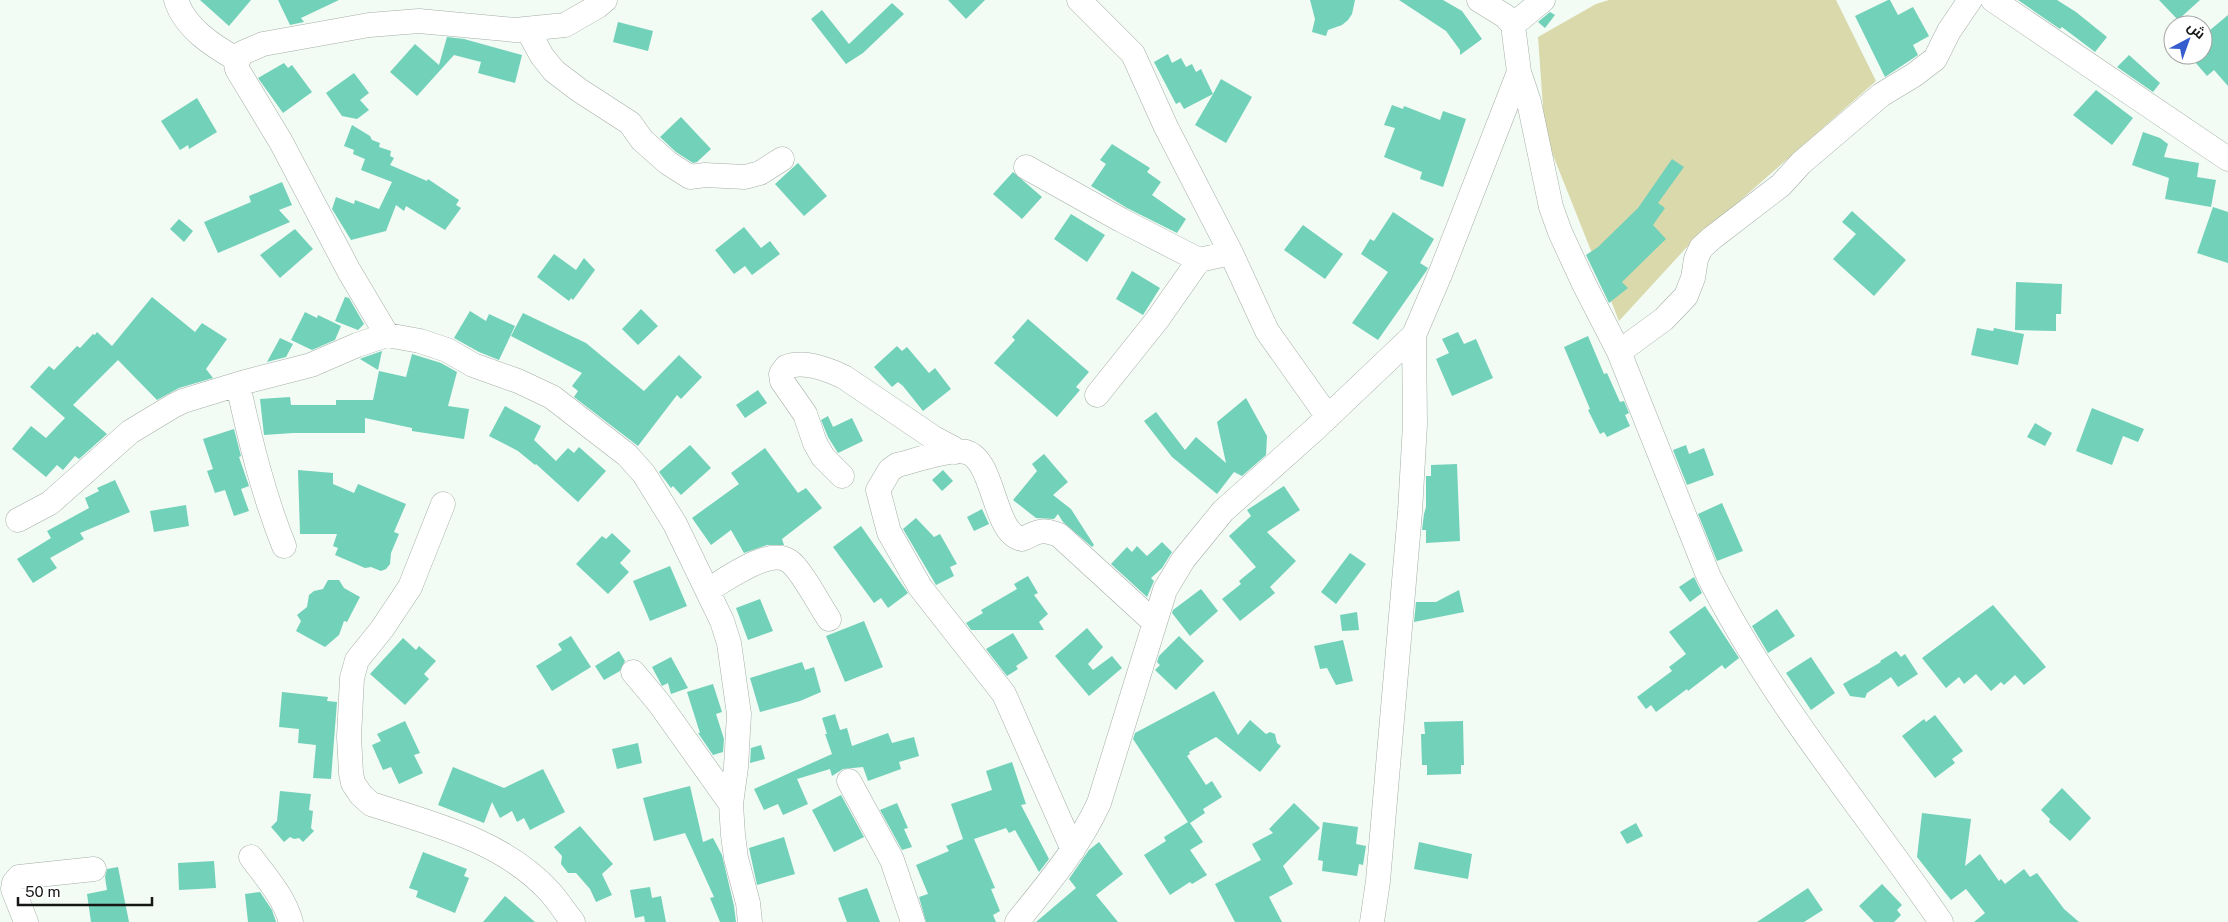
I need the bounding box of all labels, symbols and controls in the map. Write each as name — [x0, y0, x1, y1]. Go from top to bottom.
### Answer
north arrow — [2163, 15, 2213, 65]
text: ش — [2184, 18, 2209, 43]
scale bar — [18, 874, 151, 906]
text: 50 m — [25, 883, 60, 900]

